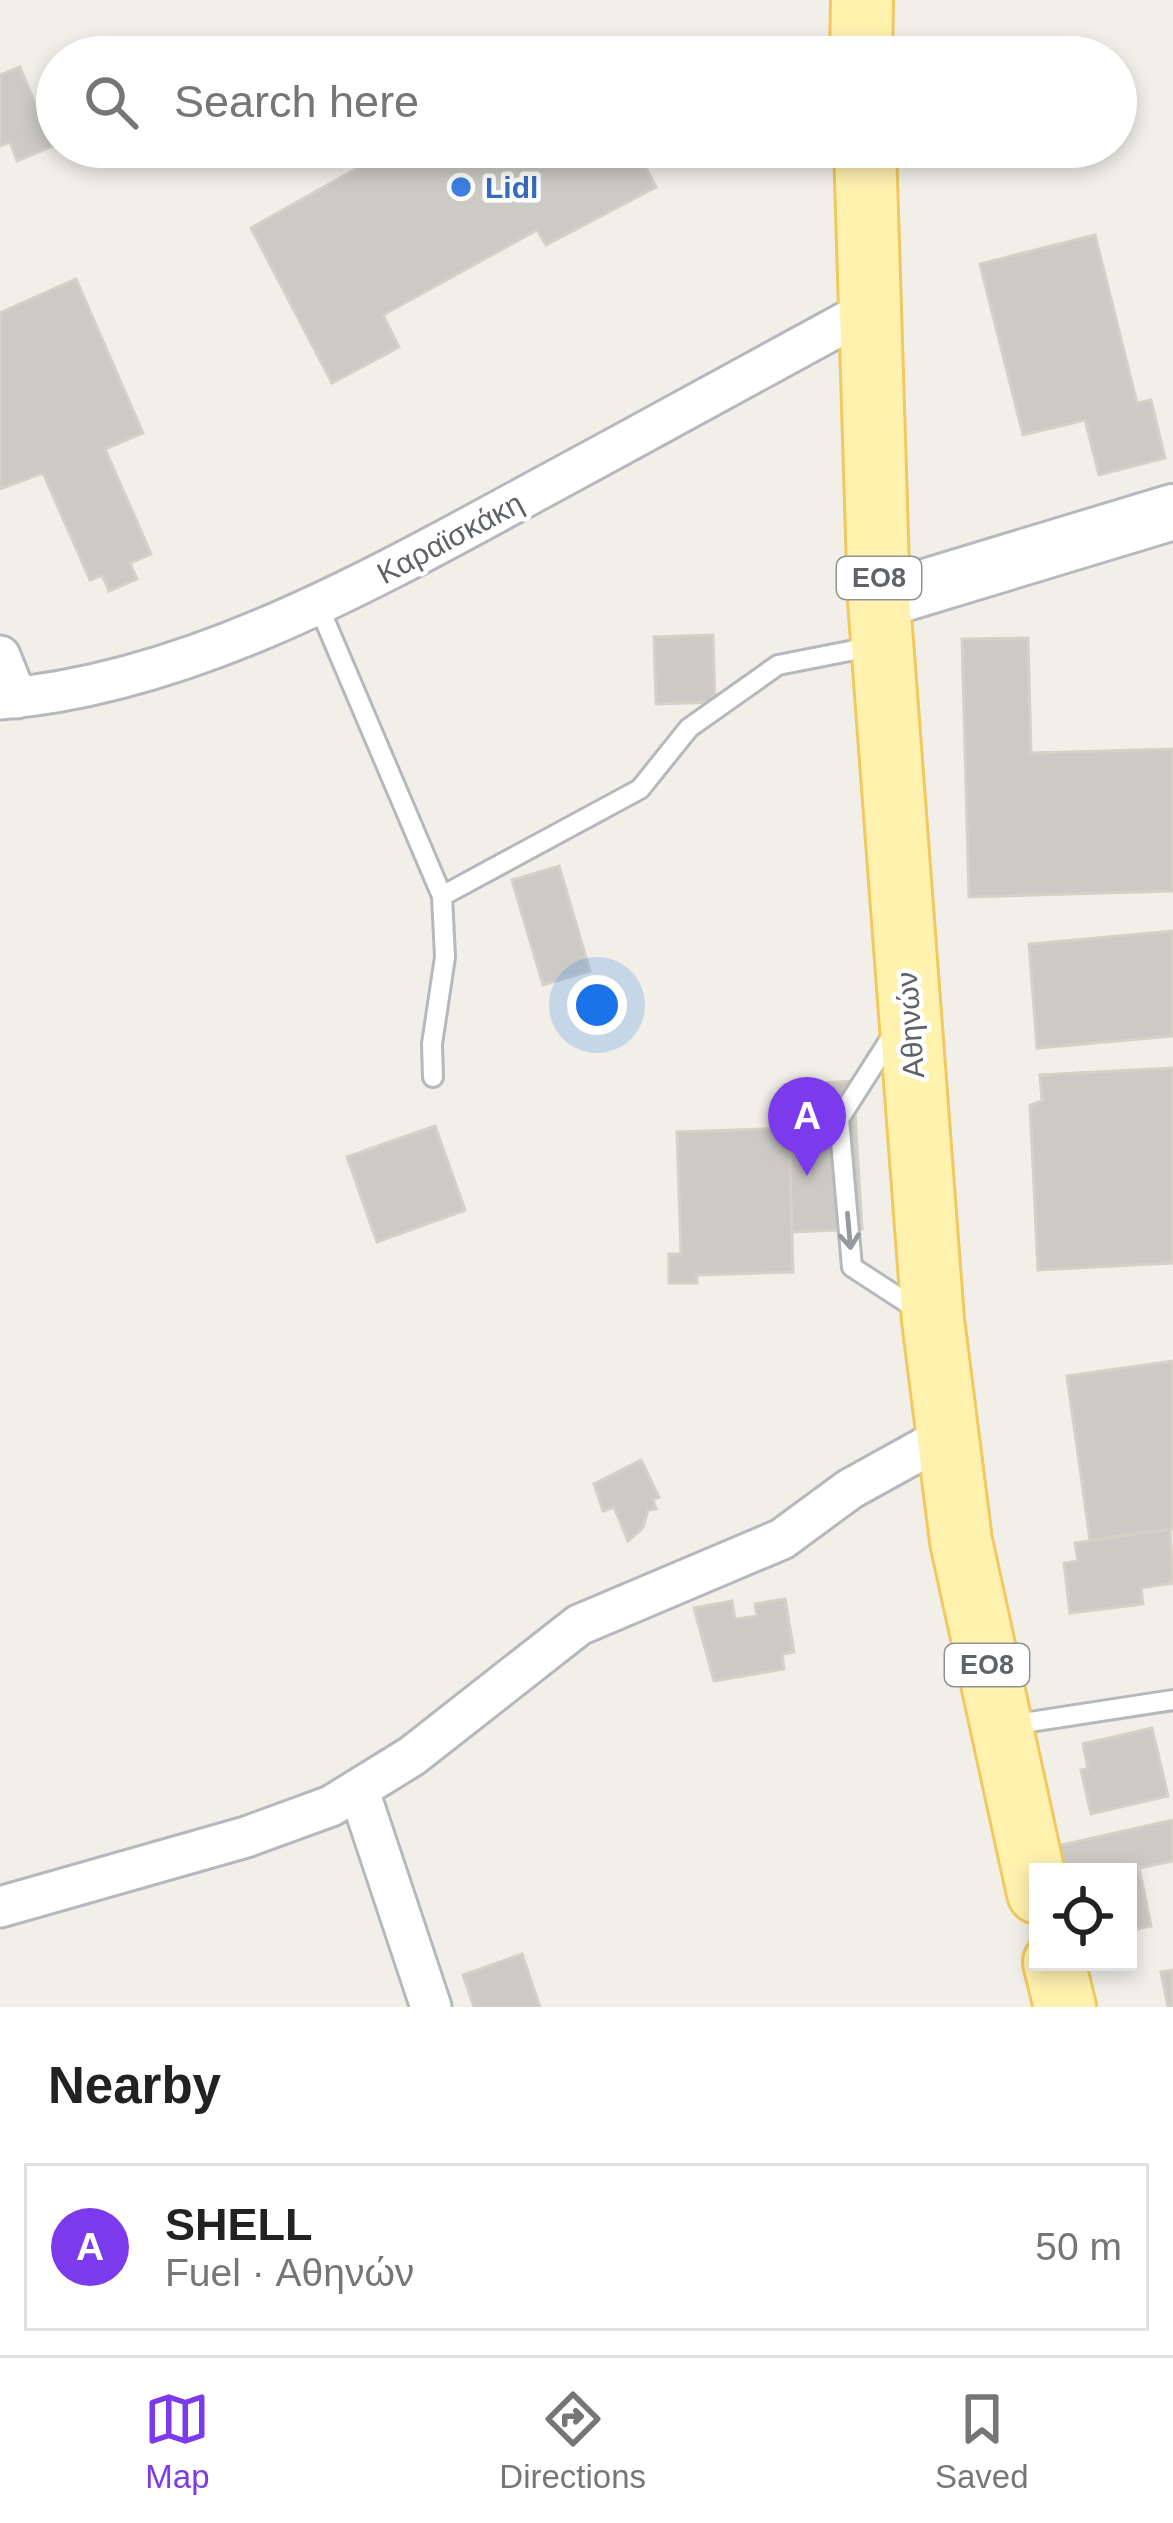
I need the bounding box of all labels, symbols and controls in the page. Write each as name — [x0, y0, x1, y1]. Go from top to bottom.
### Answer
search box — [36, 36, 1137, 168]
icon: search — [78, 69, 144, 135]
text: Search here — [174, 76, 419, 127]
place label: Lidl — [485, 171, 538, 204]
marker: Lidl — [448, 174, 474, 200]
street label: Καραϊσκάκη — [372, 486, 528, 590]
road number: ΕΟ8 — [837, 557, 921, 599]
street label: Αθηνών — [890, 971, 930, 1079]
your location — [567, 975, 627, 1035]
pin: A — [768, 1077, 846, 1176]
one-way arrow — [838, 1211, 861, 1250]
road number: ΕΟ8 — [945, 1644, 1029, 1686]
map controls — [1029, 1863, 1137, 1971]
button: locate — [1029, 1863, 1137, 1971]
text: Nearby — [48, 2057, 221, 2114]
text: SHELL — [165, 2199, 313, 2250]
text: A — [76, 2225, 104, 2268]
text: 50 m — [1035, 2225, 1122, 2268]
text: Fuel · Αθηνών — [165, 2251, 414, 2294]
tab: Map — [144, 2386, 210, 2496]
tab: Directions — [499, 2386, 646, 2496]
tab: Saved — [935, 2386, 1029, 2496]

